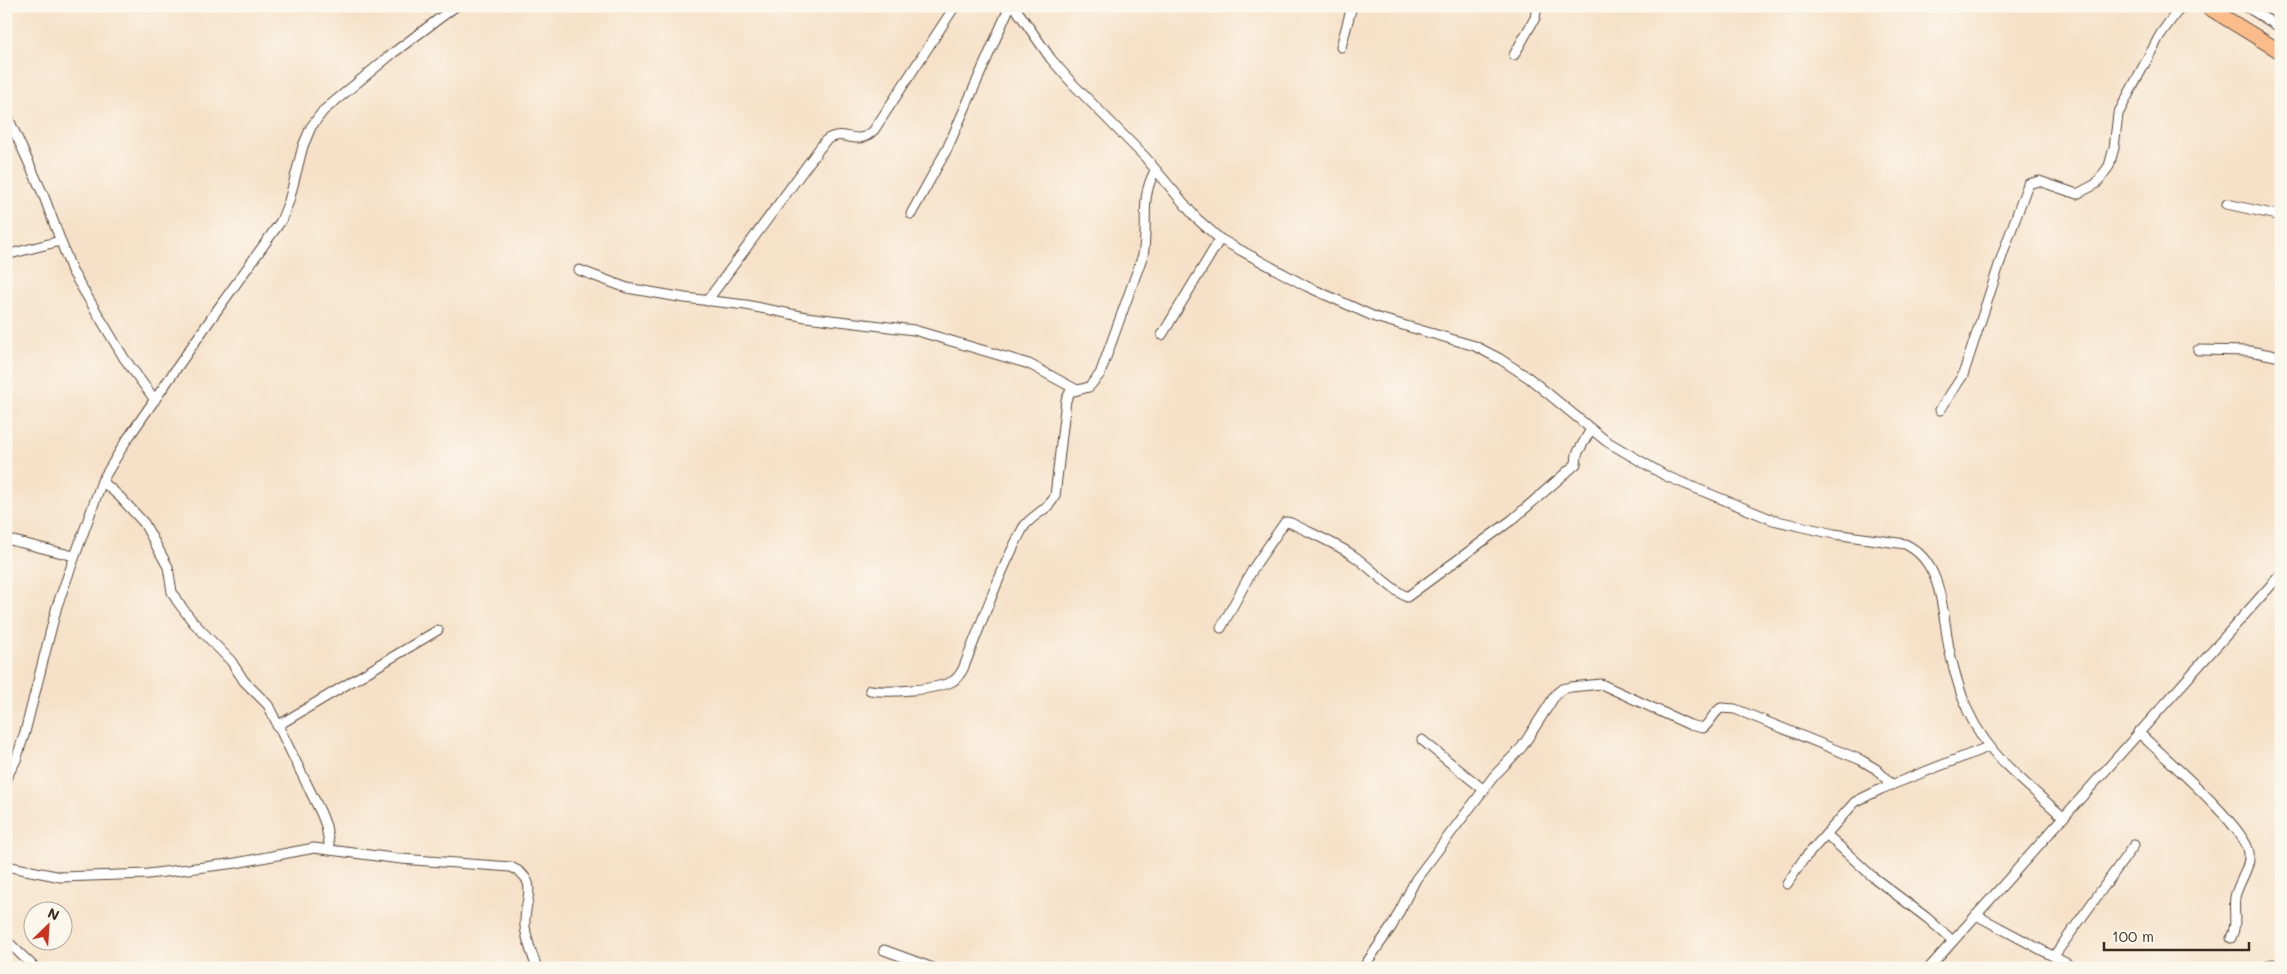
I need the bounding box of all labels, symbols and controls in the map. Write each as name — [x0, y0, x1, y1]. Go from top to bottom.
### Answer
north arrow — [22, 902, 72, 952]
text: N — [45, 903, 63, 925]
scale bar — [2104, 919, 2250, 951]
text: 100 m — [2112, 926, 2154, 946]

